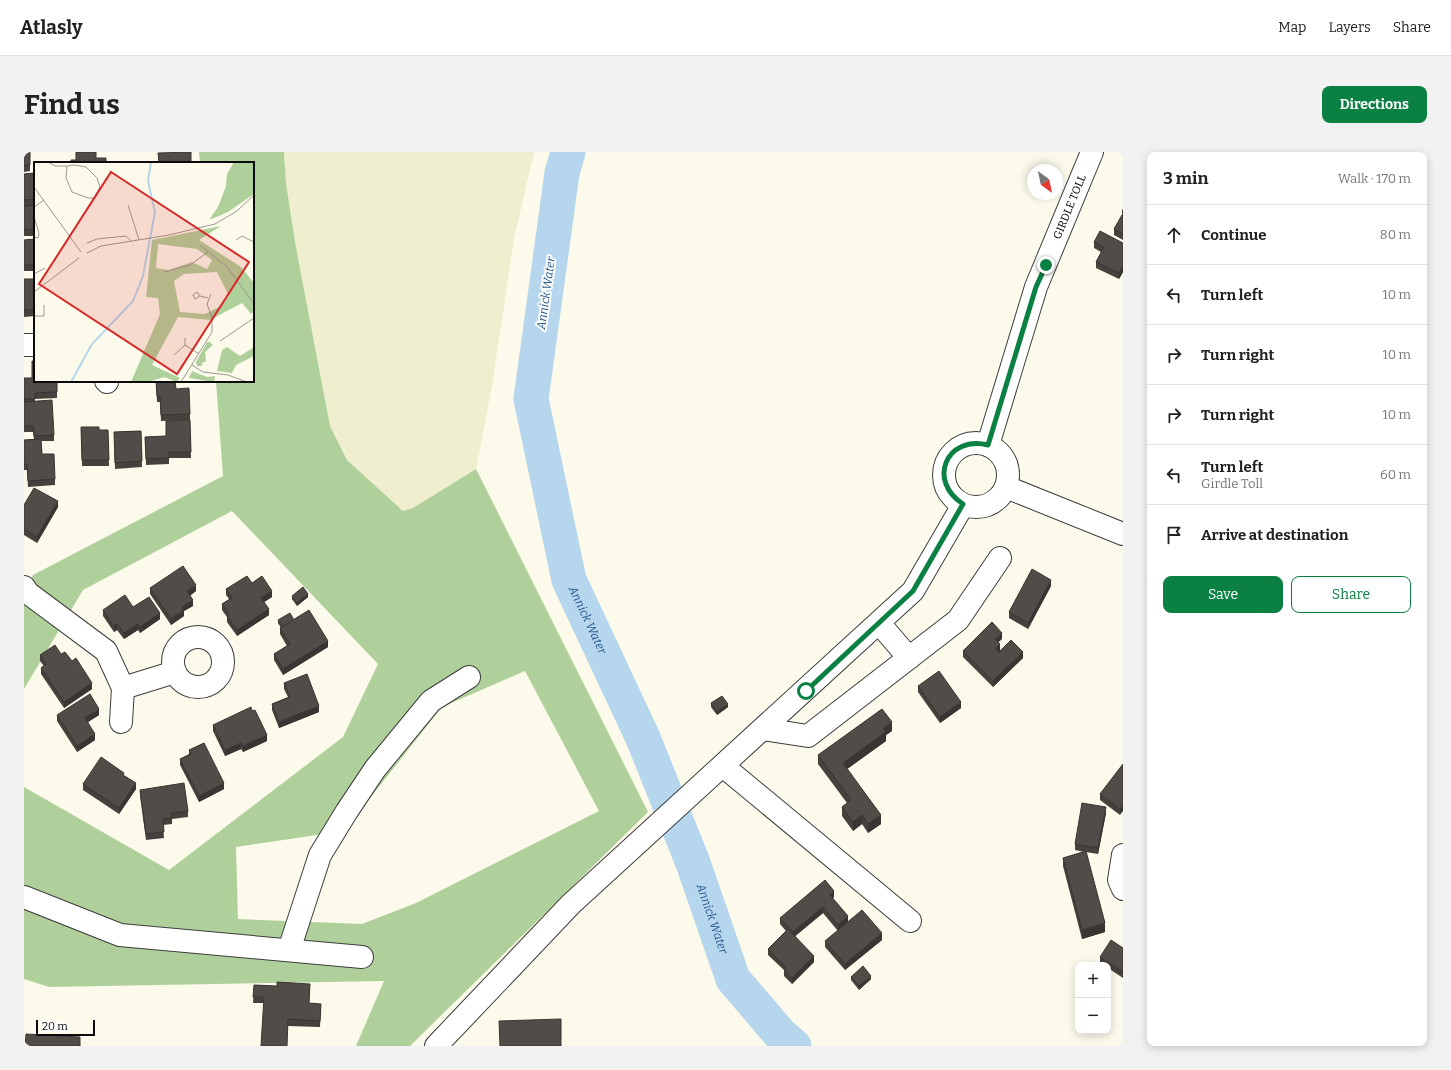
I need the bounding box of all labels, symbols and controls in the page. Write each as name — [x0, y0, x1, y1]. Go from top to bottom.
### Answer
text: Atlasly — [20, 16, 82, 39]
text: Map — [1278, 19, 1306, 36]
text: Layers — [1328, 19, 1371, 36]
text: Share — [1393, 19, 1431, 36]
button: Directions — [1322, 86, 1427, 123]
text: Find us — [24, 88, 120, 121]
inset map — [34, 162, 254, 382]
north arrow — [1027, 164, 1063, 200]
text: 3 min — [1163, 168, 1208, 189]
text: Walk · 170 m — [1338, 171, 1411, 186]
street label: GIRDLE TOLL — [1051, 173, 1089, 241]
icon: ahead — [1163, 224, 1185, 246]
text: Continue — [1201, 226, 1267, 244]
text: 80 m — [1380, 227, 1411, 242]
water label: Annick Water — [534, 255, 558, 331]
route end — [1037, 256, 1055, 274]
icon: left — [1163, 284, 1185, 306]
text: Turn left — [1201, 286, 1263, 304]
text: 10 m — [1382, 287, 1411, 302]
icon: right — [1163, 344, 1185, 366]
text: Turn right — [1201, 346, 1274, 364]
text: 10 m — [1382, 347, 1411, 362]
icon: right — [1163, 404, 1185, 426]
text: Turn right — [1201, 406, 1274, 424]
text: 10 m — [1382, 407, 1411, 422]
text: Turn left — [1201, 458, 1263, 476]
icon: left — [1163, 464, 1185, 486]
text: 60 m — [1380, 467, 1411, 482]
text: Girdle Toll — [1201, 476, 1263, 491]
icon: arrive — [1163, 524, 1185, 546]
text: Arrive at destination — [1201, 526, 1348, 544]
button: Save — [1163, 576, 1283, 613]
button: Share — [1291, 576, 1411, 613]
water label: Annick Water — [565, 583, 610, 657]
route start — [797, 682, 815, 700]
water label: Annick Water — [693, 881, 731, 957]
map controls — [1075, 962, 1111, 1034]
button: + — [1075, 962, 1111, 998]
button: − — [1075, 998, 1111, 1034]
scale bar — [36, 1018, 95, 1037]
text: 20 m — [42, 1020, 68, 1033]

